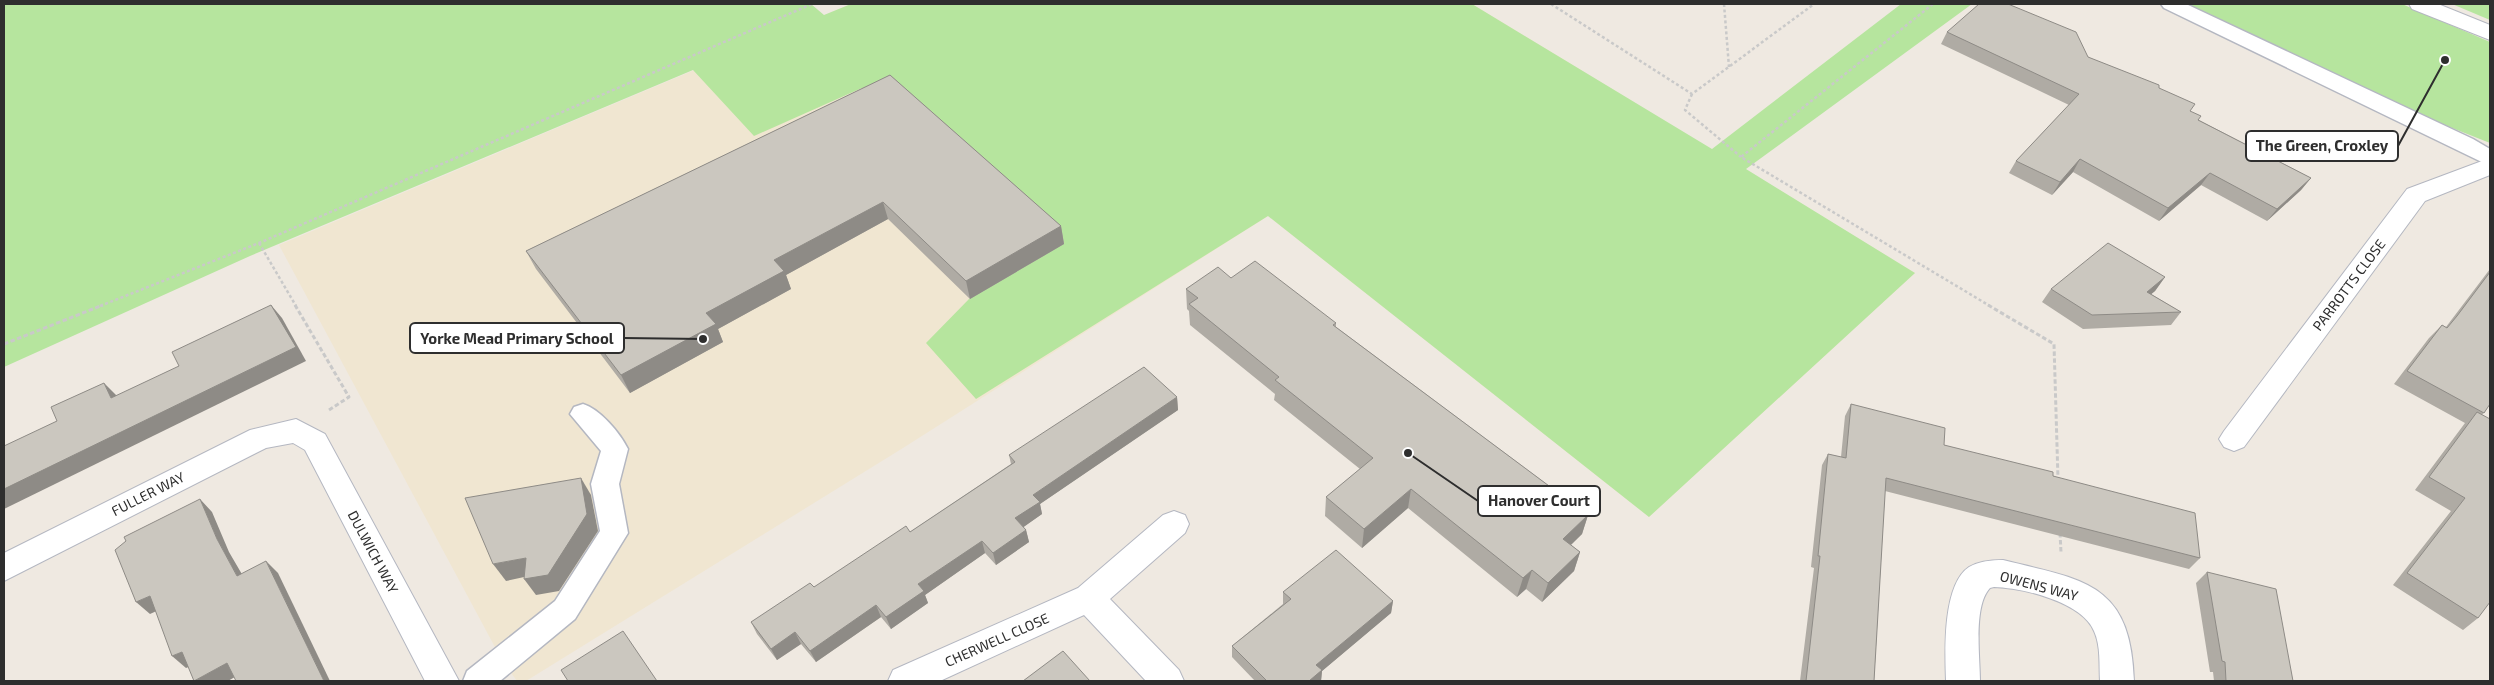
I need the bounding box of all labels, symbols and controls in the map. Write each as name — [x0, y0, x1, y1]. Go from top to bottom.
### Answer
callout: The Green, Croxley — [2246, 131, 2398, 161]
text: The Green, Croxley — [2256, 136, 2389, 155]
street label: PARROTTS CLOSE — [2309, 235, 2389, 334]
callout: Yorke Mead Primary School — [410, 323, 624, 353]
text: Yorke Mead Primary School — [420, 329, 614, 348]
street label: FULLER WAY — [108, 468, 187, 519]
callout: Hanover Court — [1478, 486, 1600, 516]
text: Hanover Court — [1488, 491, 1590, 509]
street label: DULWICH WAY — [345, 507, 402, 596]
street label: OWENS WAY — [1998, 567, 2080, 604]
street label: CHERWELL CLOSE — [942, 609, 1052, 670]

